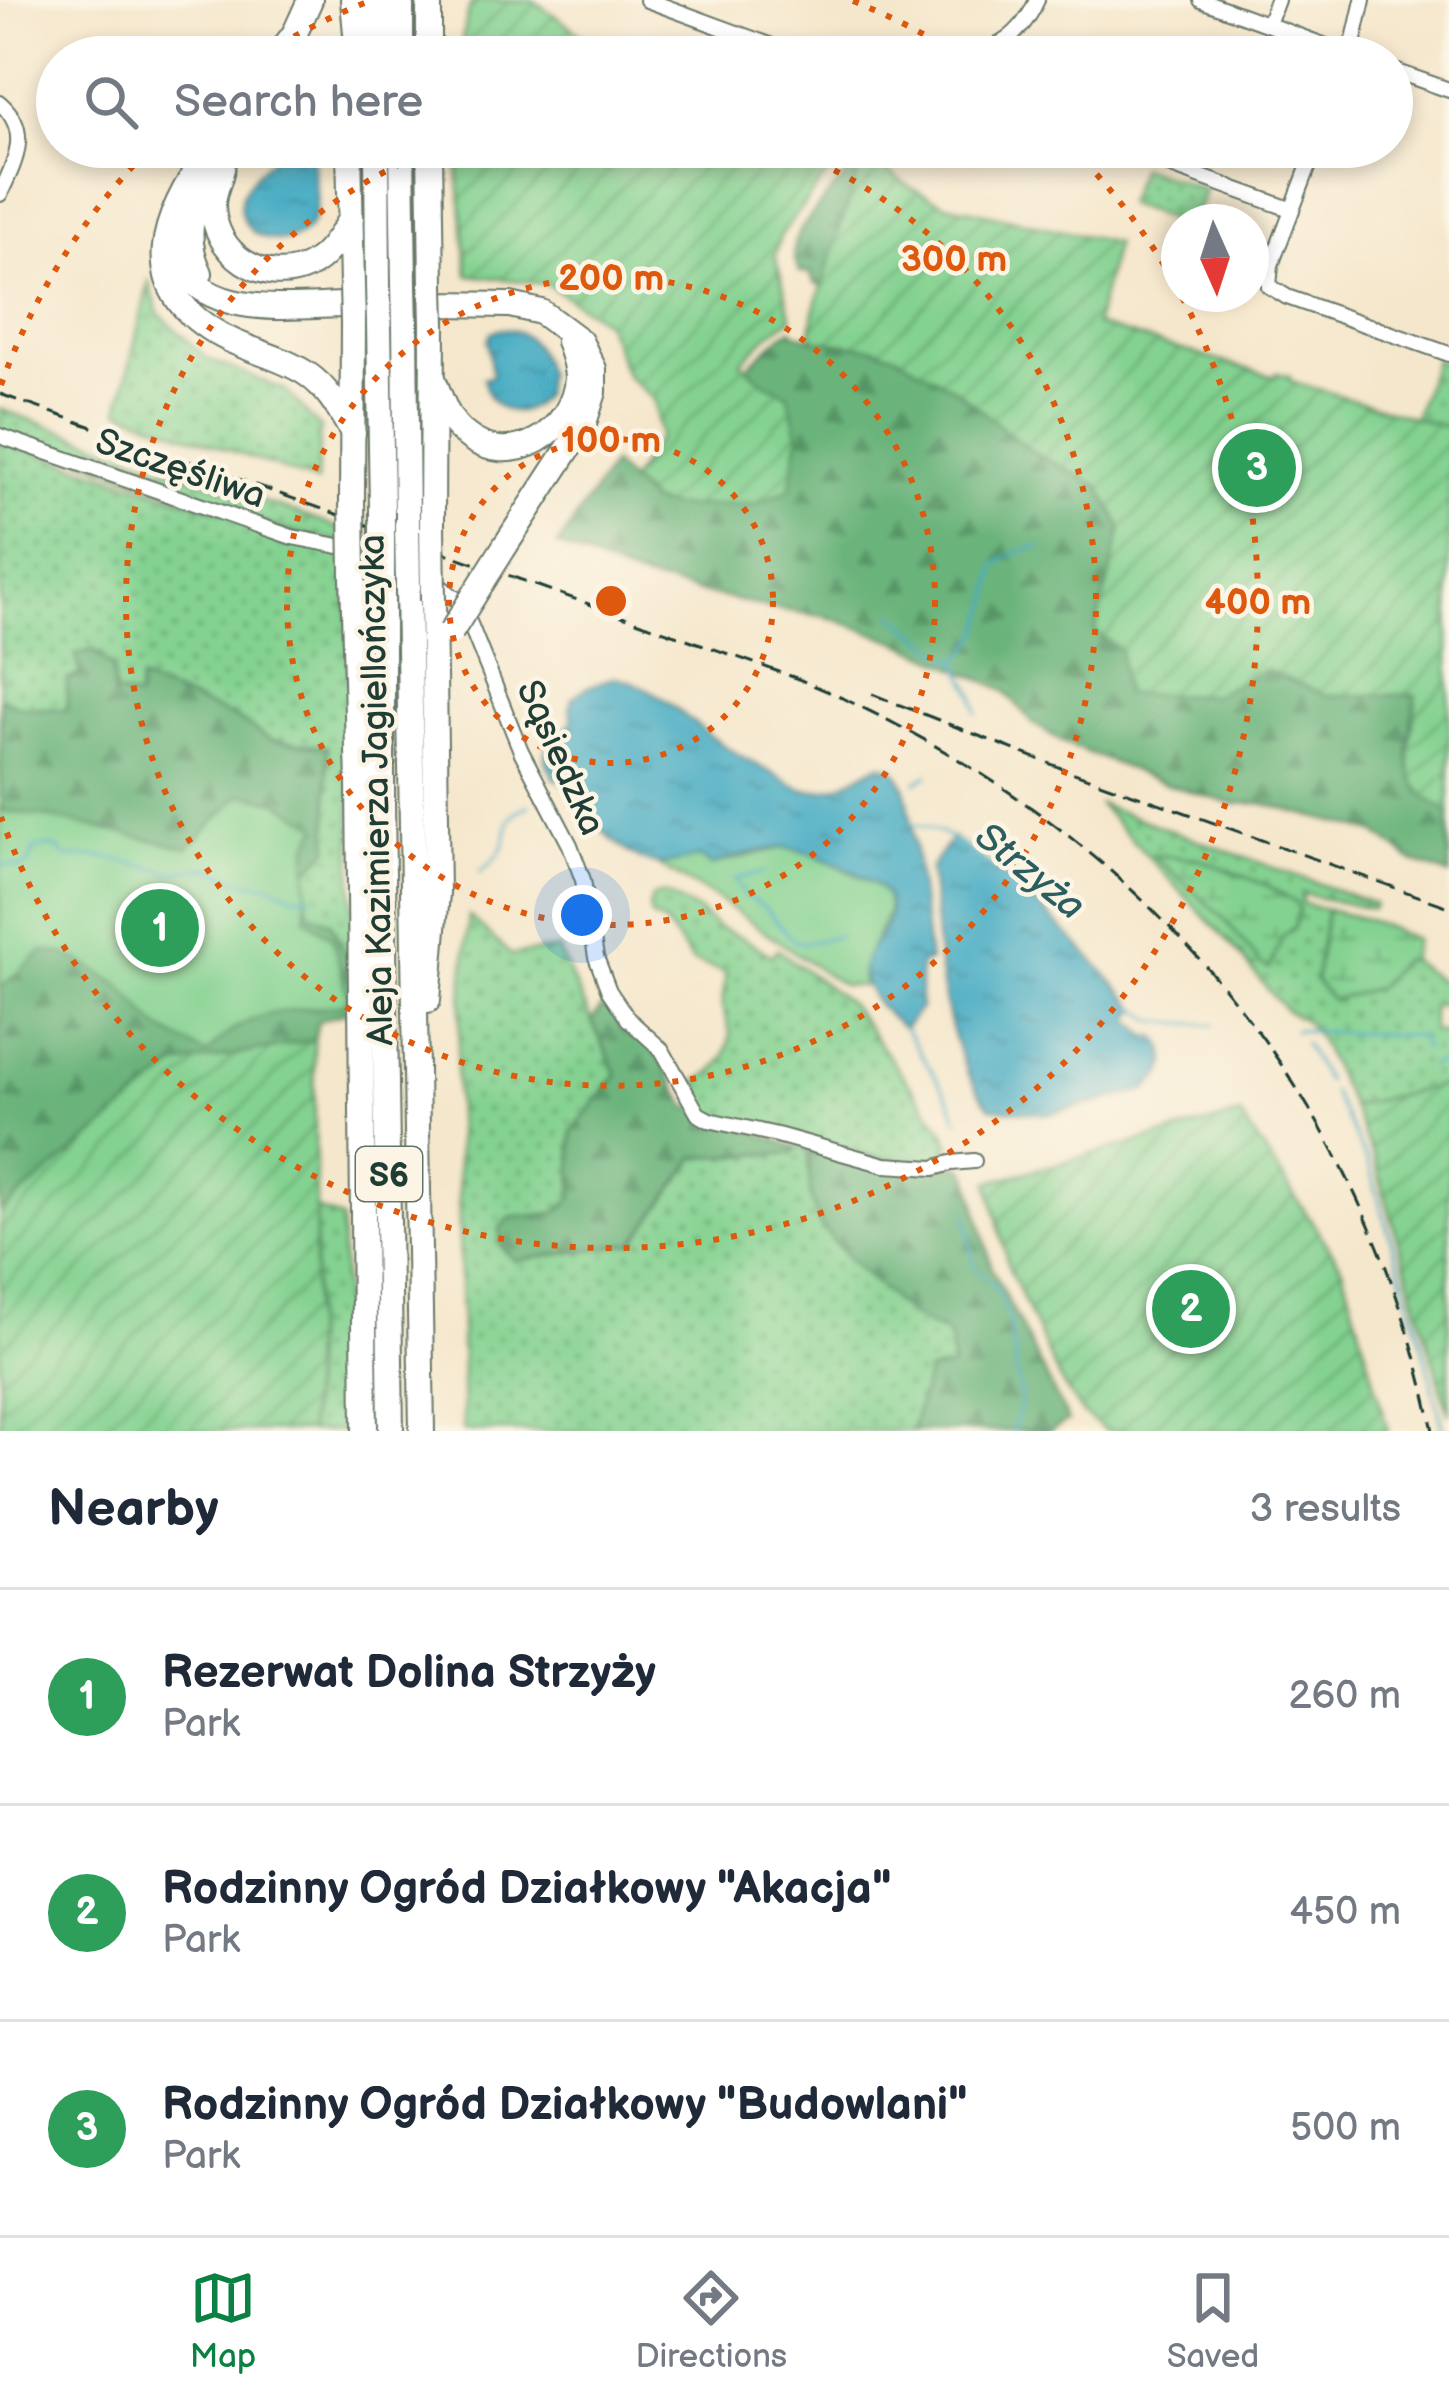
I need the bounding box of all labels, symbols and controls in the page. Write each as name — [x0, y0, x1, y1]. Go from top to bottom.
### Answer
search box — [36, 36, 1413, 168]
icon: search — [78, 69, 144, 135]
text: Search here — [174, 75, 423, 130]
north arrow — [1161, 204, 1269, 312]
text: 300 m — [901, 239, 1007, 282]
text: 200 m — [558, 258, 664, 301]
street label: Szczęśliwa — [90, 420, 271, 518]
text: 100 m — [561, 420, 661, 463]
pin: 3 — [1218, 423, 1296, 513]
street label: Aleja Kazimierza Jagiellończyka — [352, 534, 403, 1046]
centre of rings — [590, 580, 632, 622]
text: 400 m — [1205, 582, 1311, 625]
street label: Sąsiedzka — [507, 674, 613, 842]
water label: Strzyża — [965, 813, 1094, 931]
pin: 1 — [121, 883, 199, 973]
your location — [552, 885, 612, 945]
road number: S6 — [356, 1147, 422, 1201]
pin: 2 — [1152, 1264, 1230, 1354]
text: Nearby — [48, 1479, 219, 1540]
text: 3 results — [1249, 1486, 1401, 1533]
text: Rezerwat Dolina Strzyży — [162, 1646, 656, 1701]
text: 1 — [79, 1673, 95, 1720]
text: 260 m — [1288, 1673, 1401, 1720]
text: Park — [162, 1701, 240, 1748]
text: Rodzinny Ogród Działkowy "Akacja" — [162, 1862, 892, 1917]
text: 2 — [75, 1889, 99, 1936]
text: 450 m — [1289, 1889, 1401, 1936]
text: Park — [162, 1917, 240, 1964]
text: Rodzinny Ogród Działkowy "Budowlani" — [162, 2078, 968, 2133]
text: 3 — [76, 2105, 98, 2152]
text: 500 m — [1290, 2105, 1401, 2152]
text: Park — [162, 2133, 240, 2180]
tab: Map — [190, 2265, 256, 2377]
tab: Directions — [635, 2265, 787, 2377]
tab: Saved — [1167, 2265, 1259, 2377]

